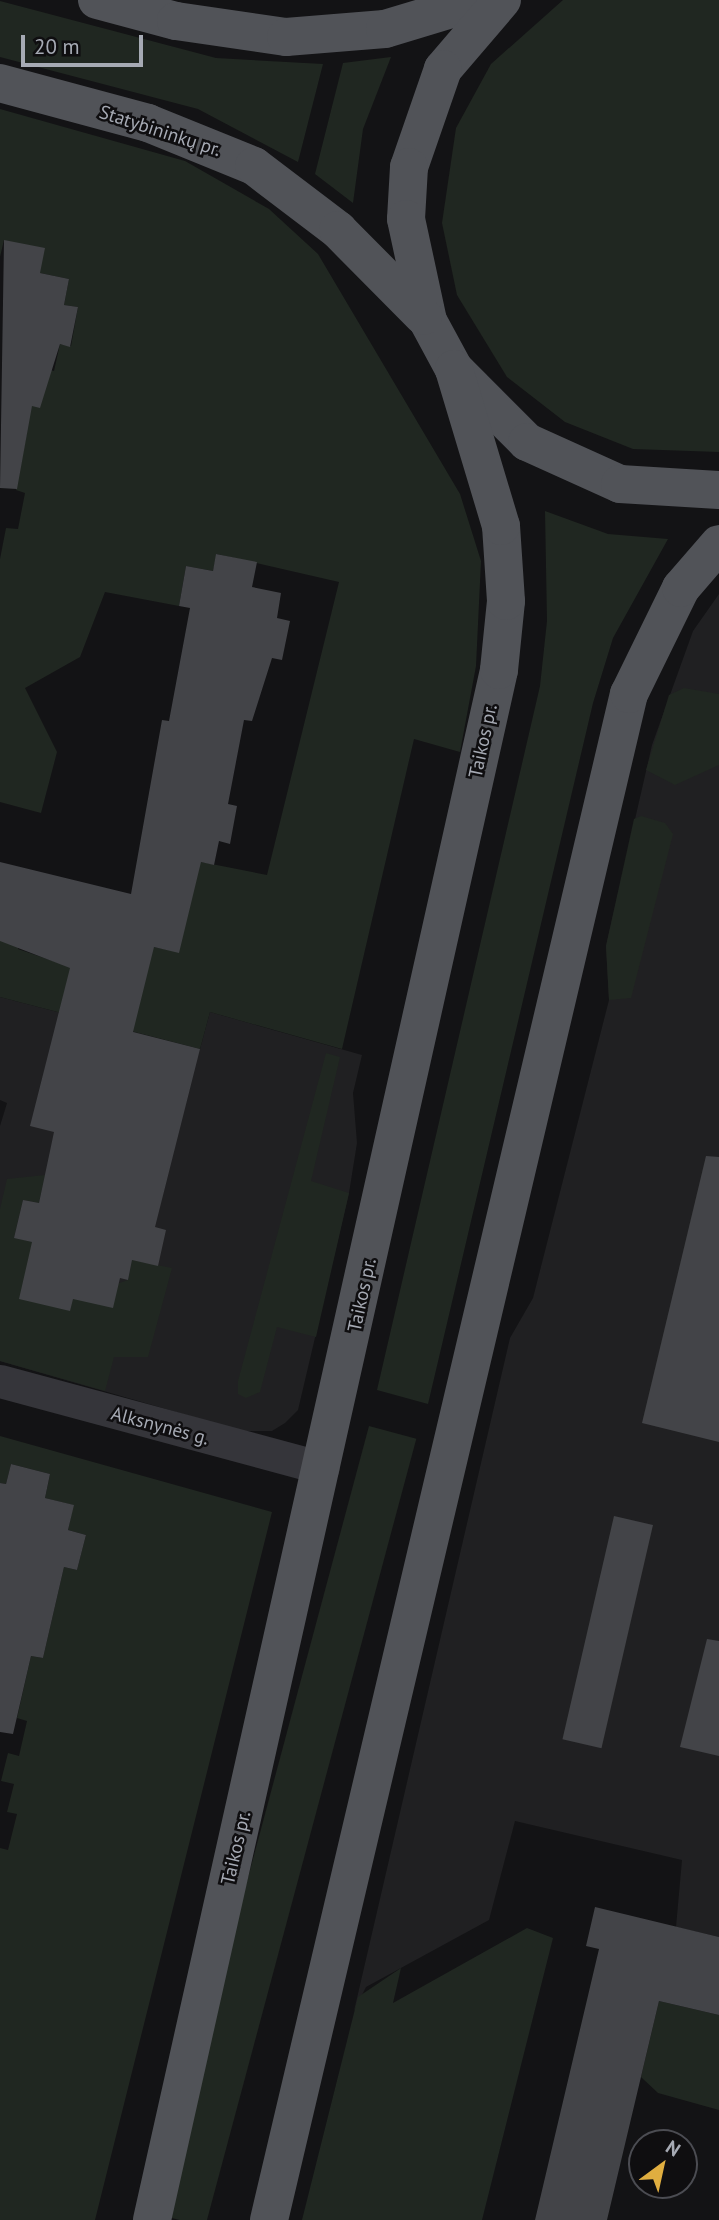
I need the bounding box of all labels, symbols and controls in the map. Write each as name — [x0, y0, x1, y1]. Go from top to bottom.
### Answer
scale bar — [24, 21, 147, 65]
text: 20 m — [34, 33, 80, 60]
street label: Statybininkų pr. — [96, 101, 224, 161]
street label: Taikos pr. — [464, 702, 502, 780]
street label: Taikos pr. — [343, 1256, 381, 1334]
street label: Alksnynės g. — [109, 1402, 211, 1450]
street label: Taikos pr. — [216, 1809, 256, 1887]
north arrow — [628, 2129, 698, 2199]
text: N — [662, 2135, 685, 2162]

